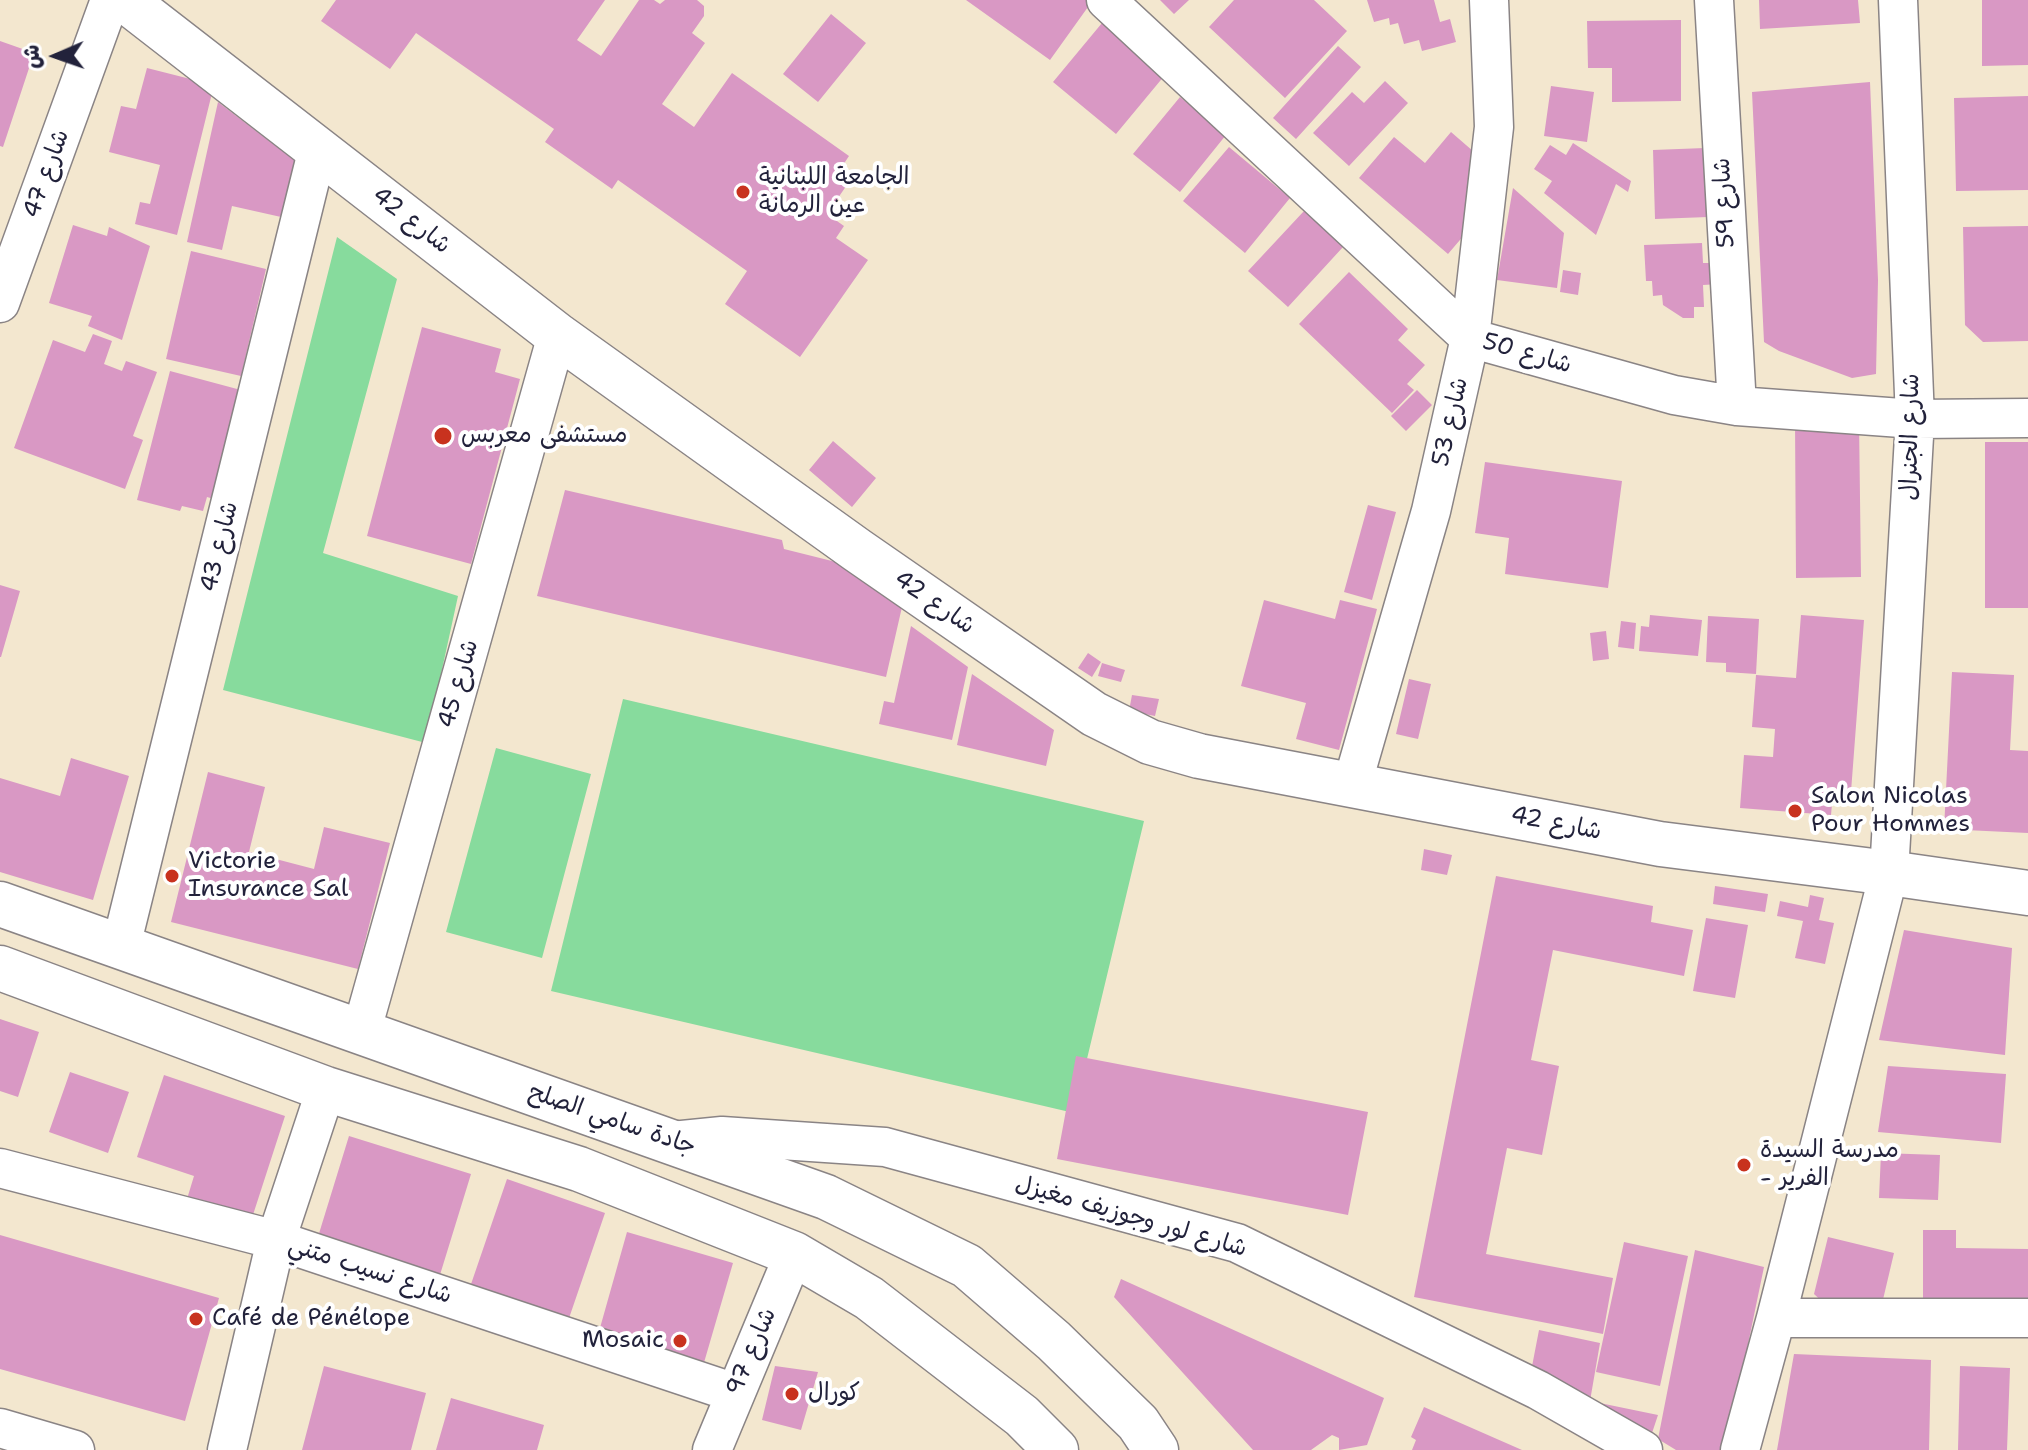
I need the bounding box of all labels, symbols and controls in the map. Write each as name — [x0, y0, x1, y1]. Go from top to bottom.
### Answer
north arrow — [16, 16, 96, 96]
text: ش — [17, 44, 46, 69]
street label: شارع 47 — [18, 126, 76, 222]
street label: شارع 59 — [1708, 157, 1742, 249]
place label: الجامعة اللبنانية عين الرمانة — [759, 164, 910, 220]
street label: شارع 42 — [366, 181, 456, 261]
marker: الجامعة اللبنانية عين الرمانة — [734, 183, 752, 201]
street label: شارع 50 — [1479, 328, 1575, 380]
street label: شارع الجنرال — [1895, 373, 1927, 501]
street label: شارع 53 — [1427, 375, 1475, 469]
place label: مستشفى معربس — [461, 422, 628, 450]
marker: مستشفى معربس — [432, 425, 454, 447]
street label: شارع 43 — [195, 499, 245, 595]
street label: شارع 42 — [888, 565, 980, 641]
street label: شارع 45 — [433, 636, 485, 732]
place label: Salon Nicolas Pour Hommes — [1811, 783, 1970, 839]
street label: شارع 42 — [1508, 801, 1604, 847]
marker: Salon Nicolas Pour Hommes — [1786, 802, 1804, 820]
place label: Victorie Insurance Sal — [188, 848, 348, 904]
marker: Victorie Insurance Sal — [163, 867, 181, 885]
street label: جادة سامي الصلح — [525, 1078, 699, 1162]
place label: مدرسة السيدة - الفرير — [1760, 1137, 1899, 1193]
marker: مدرسة السيدة - الفرير — [1735, 1156, 1753, 1174]
street label: شارع لور وجوزيف مغيزل — [1012, 1170, 1250, 1264]
street label: شارع نسيب متني — [285, 1231, 455, 1311]
street label: شارع 97 — [721, 1304, 783, 1400]
place label: Café de Pénélope — [212, 1305, 410, 1333]
marker: Café de Pénélope — [187, 1310, 205, 1328]
place label: Mosaic — [582, 1327, 664, 1355]
marker: Mosaic — [671, 1332, 689, 1350]
place label: كورال — [808, 1380, 860, 1408]
marker: كورال — [783, 1385, 801, 1403]

